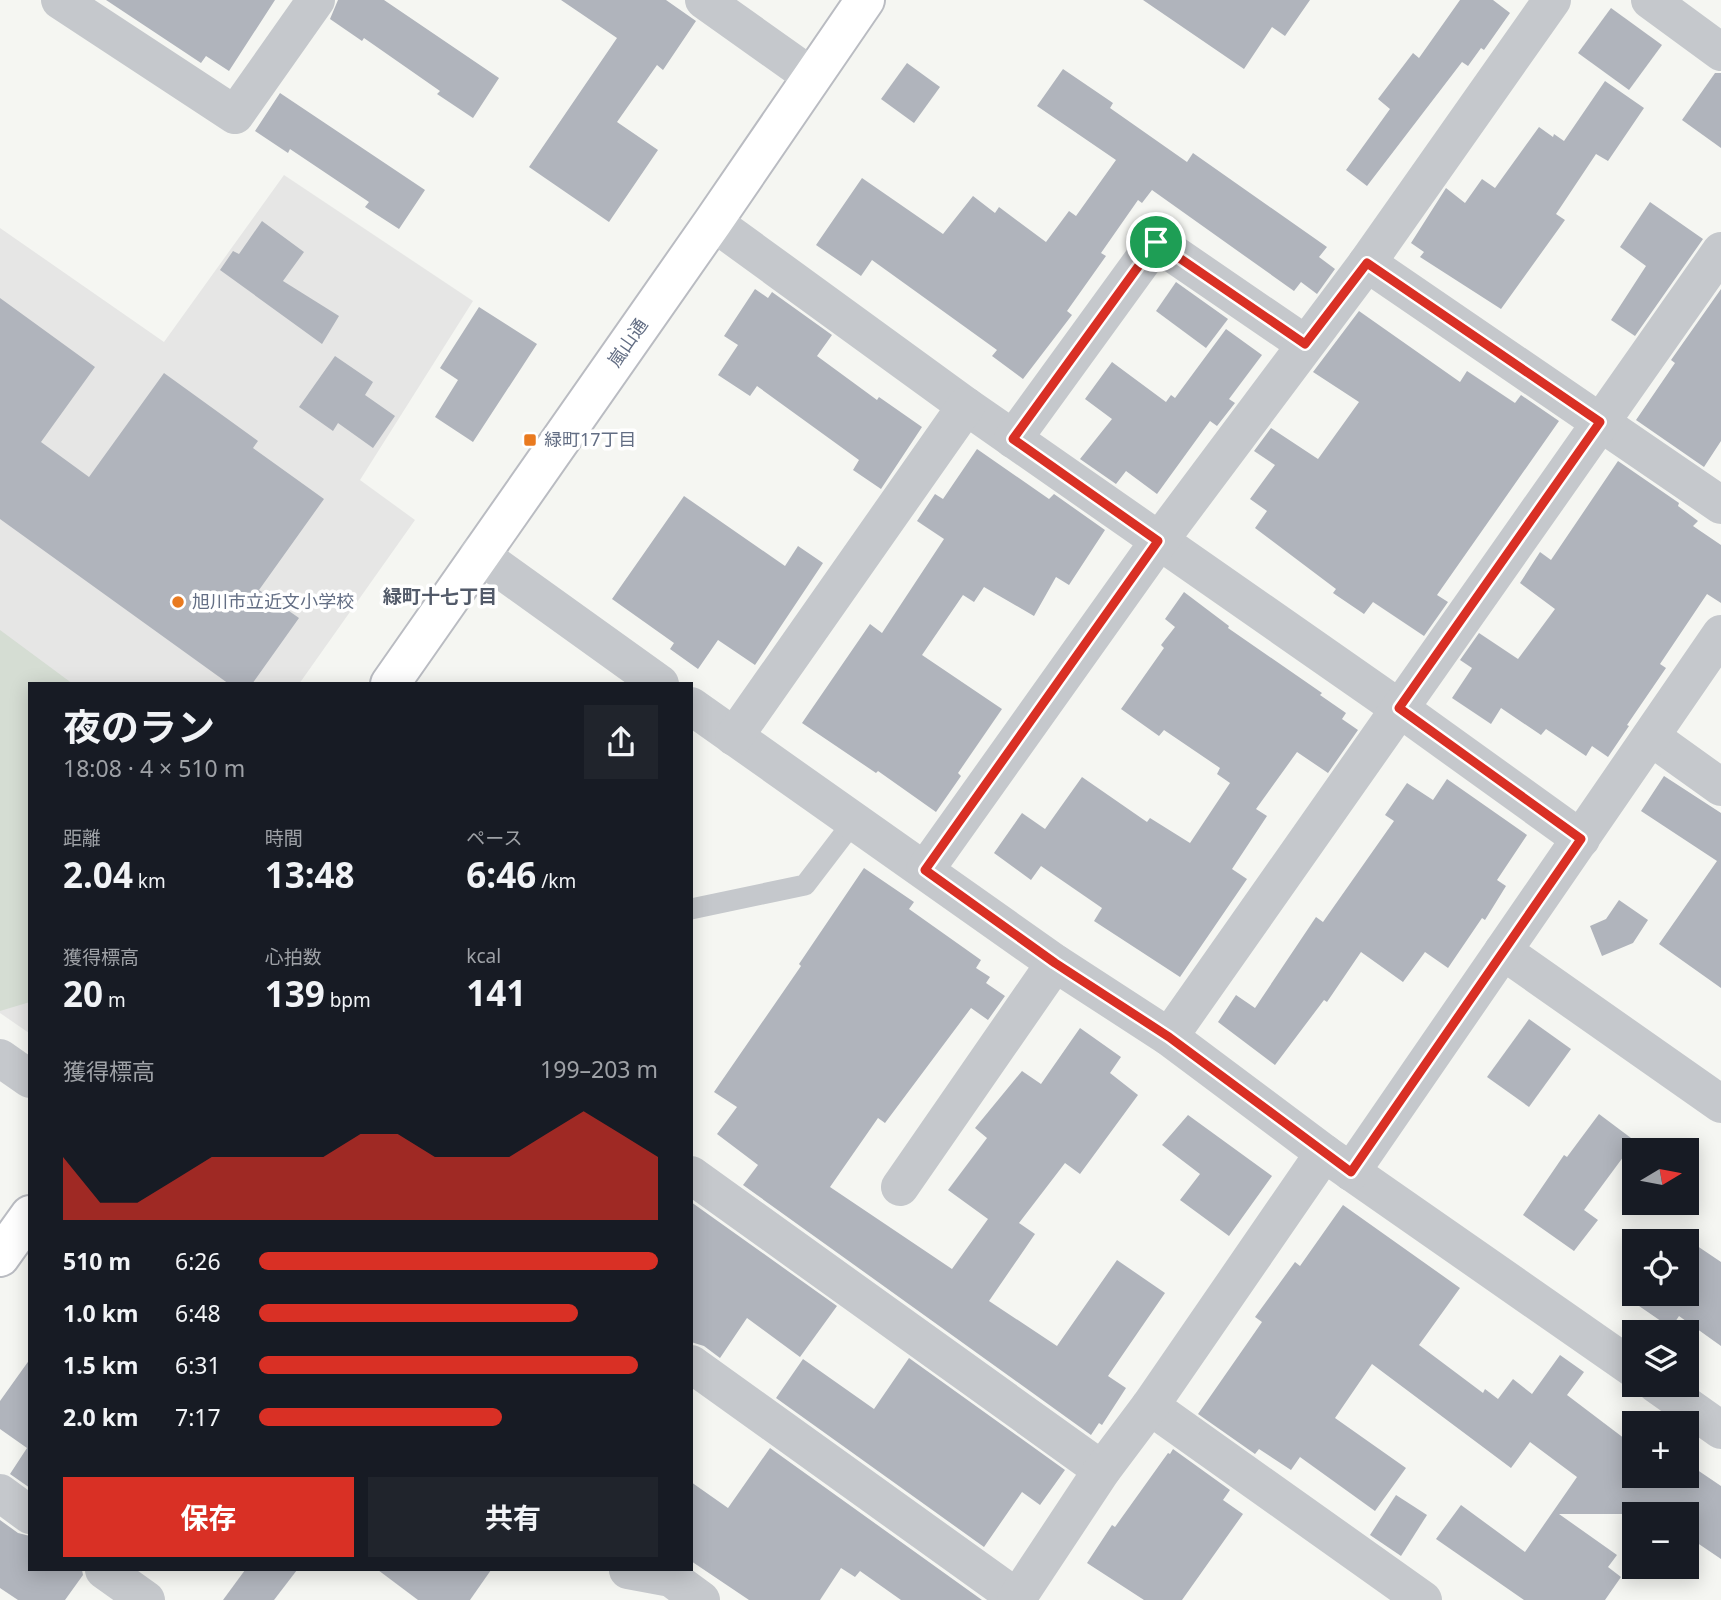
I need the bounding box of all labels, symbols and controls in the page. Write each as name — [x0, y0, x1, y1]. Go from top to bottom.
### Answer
pin — [1126, 212, 1186, 272]
icon: arrive — [1137, 223, 1175, 261]
street label: 嵐山通 — [602, 313, 652, 371]
place label: 緑町17丁目 — [544, 427, 637, 451]
marker: 緑町17丁目 — [522, 432, 538, 448]
district label: 緑町十七丁目 — [383, 583, 497, 609]
place label: 旭川市立近文小学校 — [192, 589, 354, 613]
marker: 旭川市立近文小学校 — [170, 594, 186, 610]
text: 夜のラン — [63, 700, 215, 752]
button: share — [584, 705, 658, 779]
text: 18:08 · 4 × 510 m — [63, 752, 245, 784]
text: 距離 — [63, 825, 101, 851]
text: 時間 — [265, 825, 303, 851]
text: ペース — [466, 825, 522, 851]
text: 2.04 — [63, 851, 133, 898]
text: 13:48 — [265, 851, 355, 898]
text: 6:46 — [466, 851, 536, 898]
text: km — [133, 868, 166, 894]
text: /km — [536, 868, 576, 894]
text: kcal — [466, 943, 501, 969]
text: 獲得標高 — [63, 944, 139, 970]
text: 心拍数 — [265, 944, 322, 970]
text: 141 — [466, 969, 526, 1016]
text: 20 — [63, 970, 103, 1017]
text: 139 — [265, 970, 325, 1017]
text: m — [103, 987, 126, 1013]
text: bpm — [325, 987, 371, 1013]
text: 199–203 m — [540, 1053, 658, 1085]
text: 獲得標高 — [63, 1055, 155, 1087]
north arrow — [1622, 1138, 1699, 1214]
map controls — [1622, 1138, 1699, 1579]
button: locate — [1622, 1229, 1699, 1306]
text: 510 m — [63, 1245, 131, 1277]
text: 6:26 — [175, 1245, 221, 1277]
text: 1.0 km — [63, 1297, 138, 1329]
text: 6:48 — [175, 1297, 221, 1329]
button: layers — [1622, 1320, 1699, 1397]
text: 1.5 km — [63, 1349, 138, 1381]
text: 6:31 — [175, 1349, 221, 1381]
text: 2.0 km — [63, 1401, 138, 1433]
text: 7:17 — [175, 1401, 221, 1433]
button: + — [1622, 1411, 1699, 1488]
button: 保存 — [63, 1477, 354, 1557]
button: 共有 — [368, 1477, 658, 1557]
button: − — [1622, 1502, 1699, 1579]

